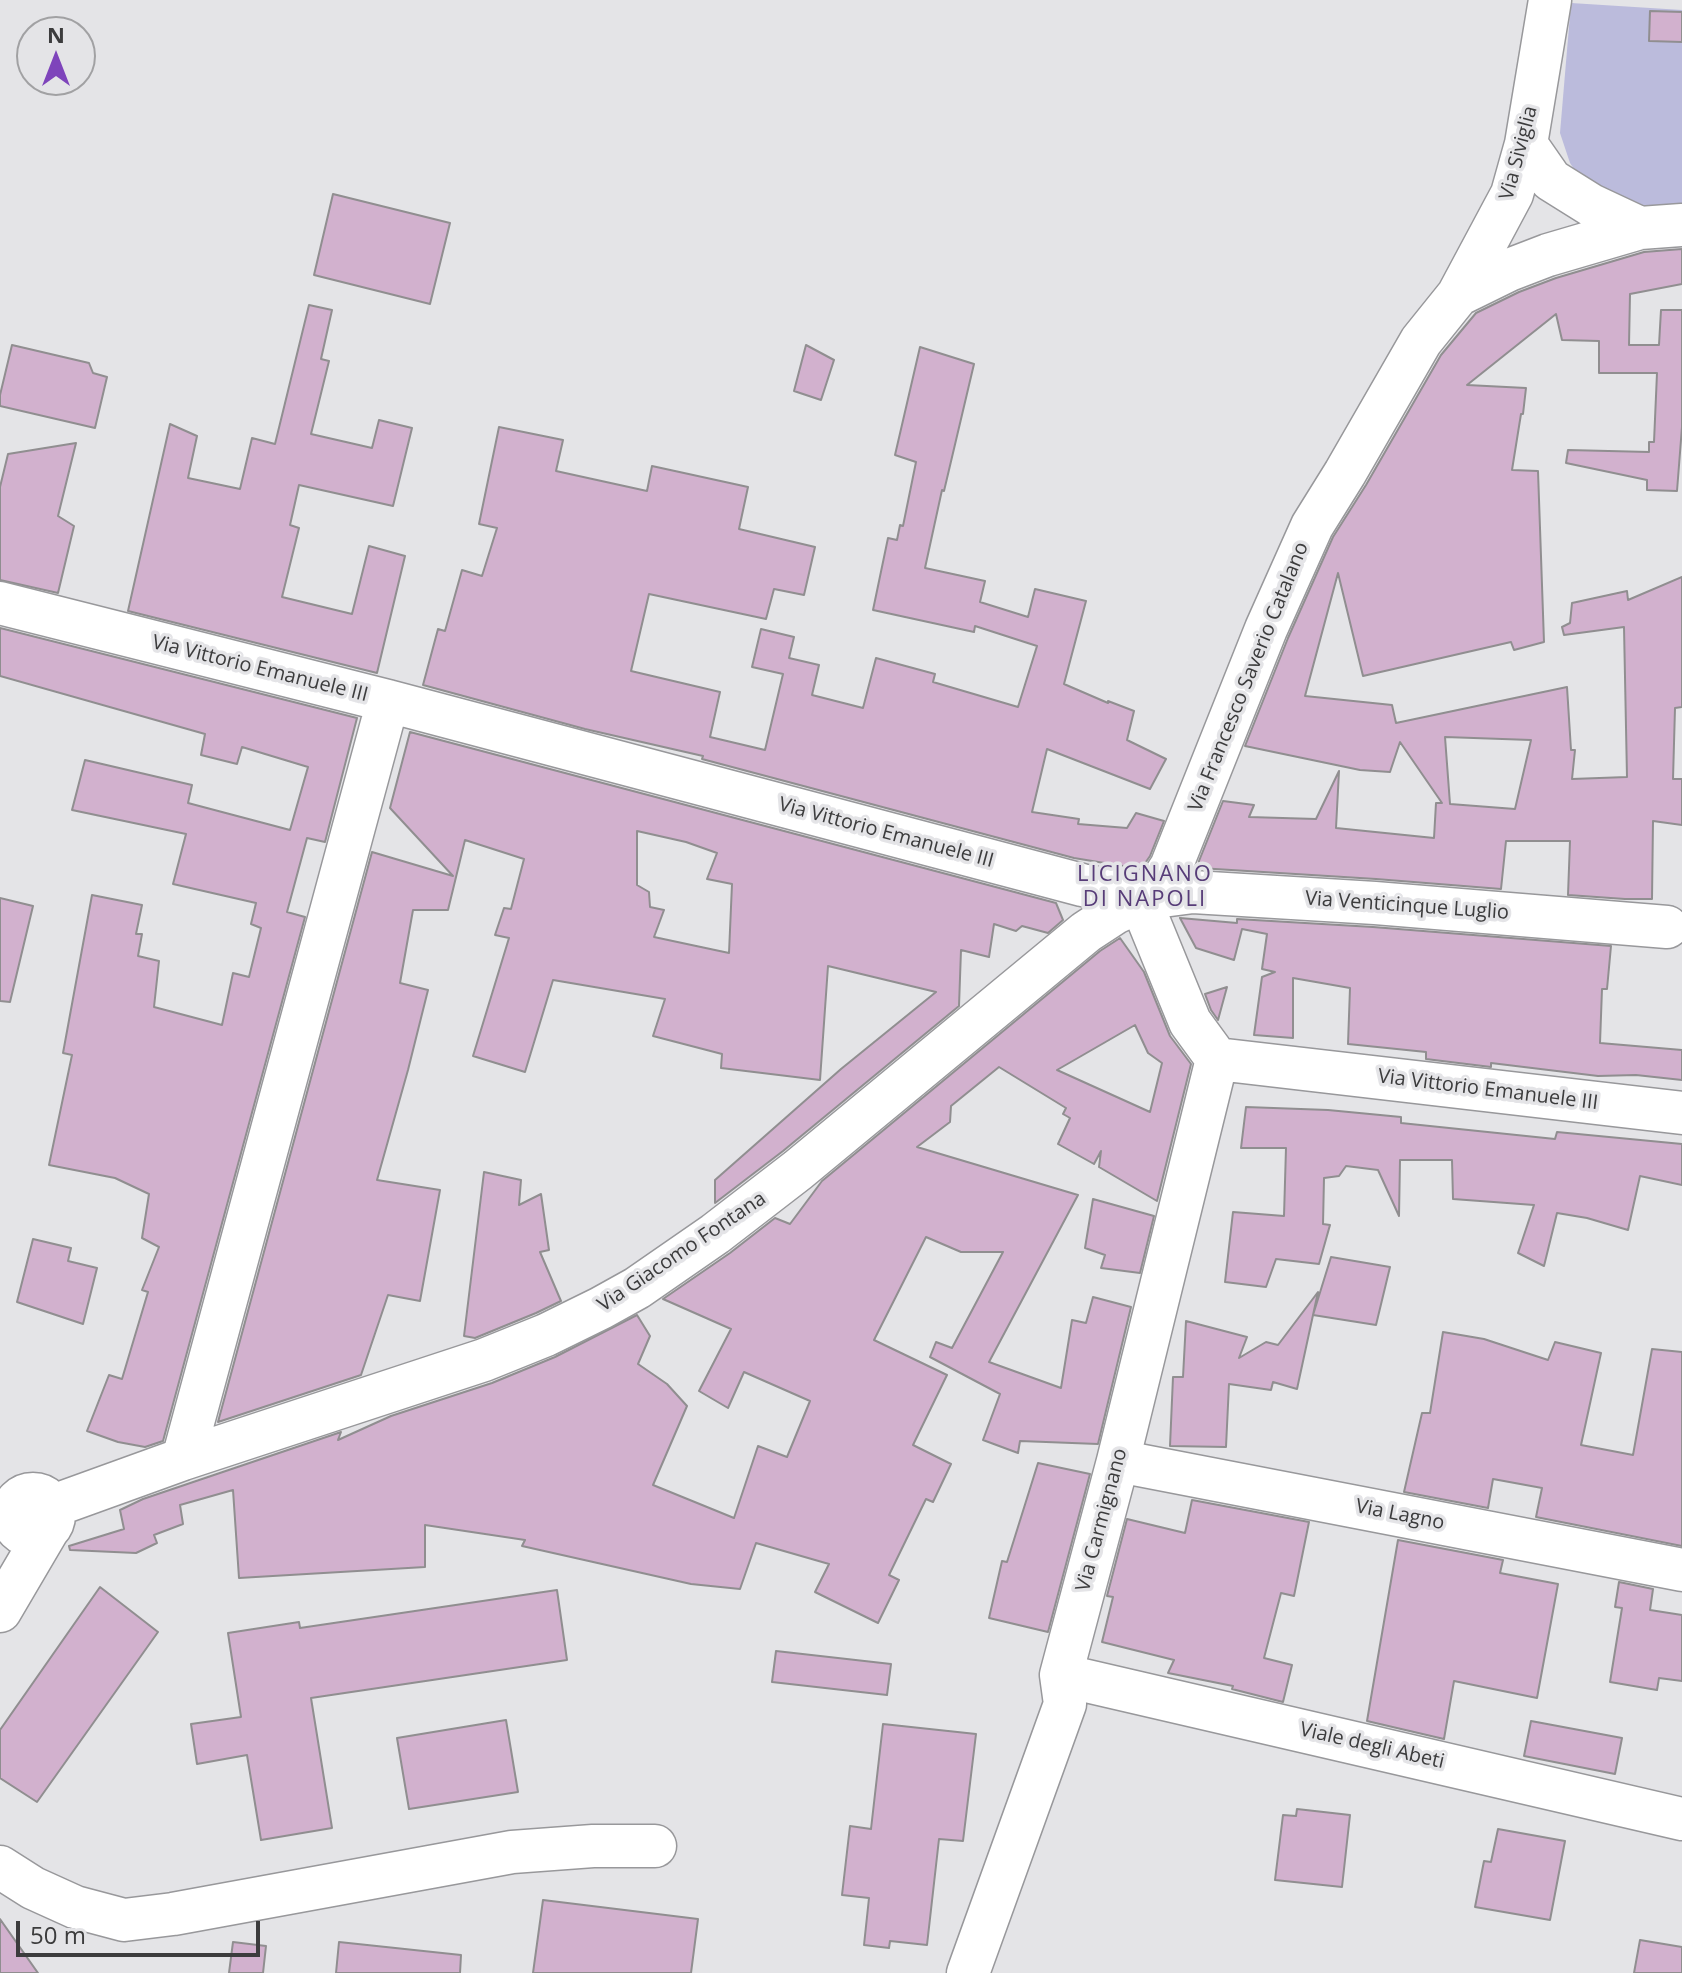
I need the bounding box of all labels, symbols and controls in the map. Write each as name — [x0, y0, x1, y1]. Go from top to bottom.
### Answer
north arrow — [16, 16, 96, 96]
text: N — [47, 19, 65, 49]
street label: Via Siviglia — [1495, 103, 1543, 203]
street label: Via Francesco Saverio Catalano — [1184, 539, 1314, 815]
street label: Via Vittorio Emanuele III — [150, 631, 370, 707]
street label: Via Vittorio Emanuele III — [776, 793, 996, 873]
district label: LICIGNANO DI NAPOLI — [1077, 862, 1213, 914]
street label: Via Venticinque Luglio — [1304, 887, 1510, 925]
street label: Via Vittorio Emanuele III — [1376, 1065, 1600, 1115]
street label: Via Giacomo Fontana — [593, 1187, 771, 1317]
street label: Via Carmignano — [1071, 1446, 1133, 1594]
street label: Via Lagno — [1354, 1495, 1446, 1535]
street label: Viale degli Abeti — [1297, 1718, 1447, 1774]
scale bar — [20, 1905, 264, 1955]
text: 50 m — [30, 1918, 86, 1951]

